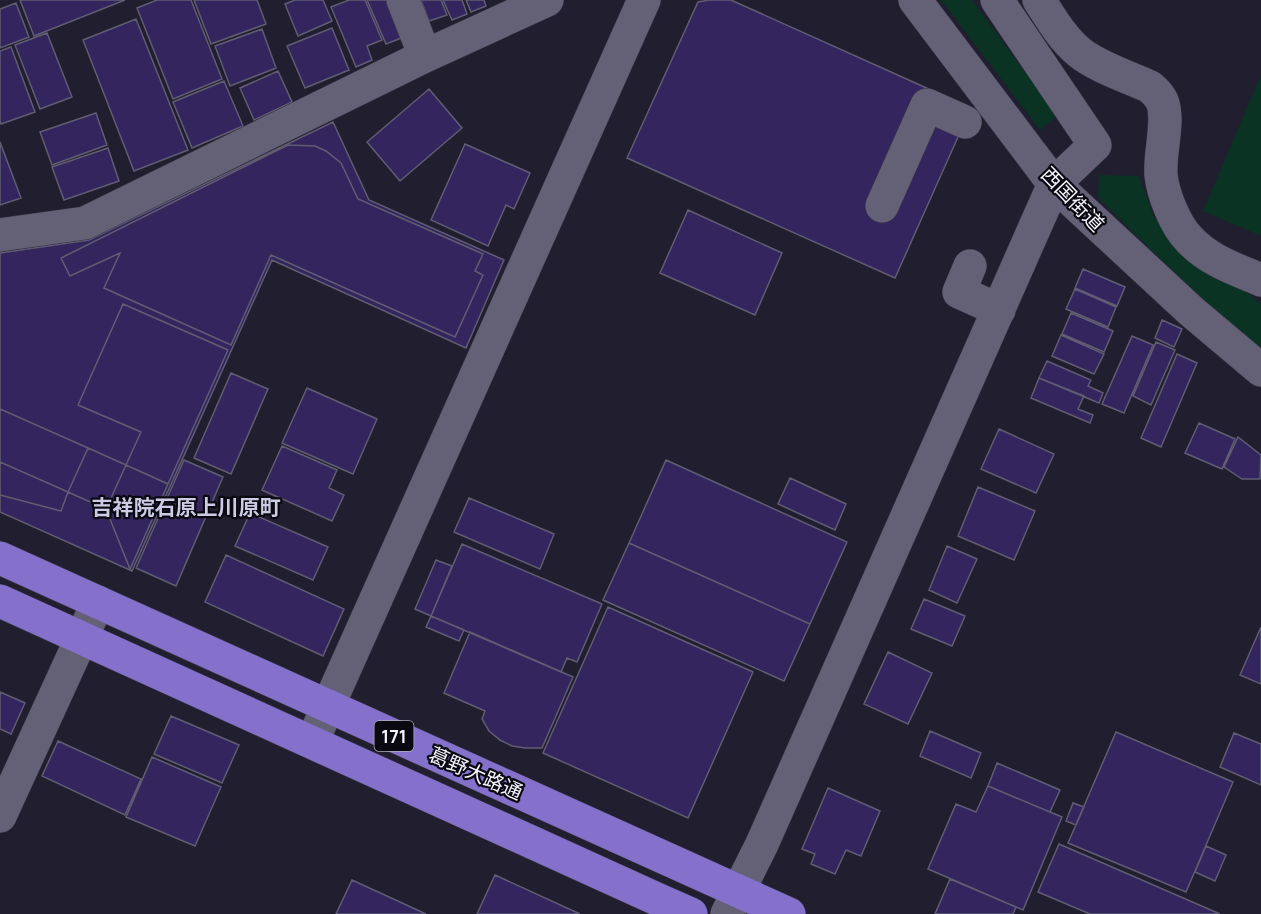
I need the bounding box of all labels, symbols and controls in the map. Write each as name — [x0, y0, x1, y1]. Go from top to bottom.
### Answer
street label: 西国街道 — [1036, 161, 1110, 237]
district label: 吉祥院石原上川原町 — [92, 493, 281, 521]
road number: 171 — [374, 721, 414, 751]
street label: 葛野大路通 — [425, 740, 527, 806]

